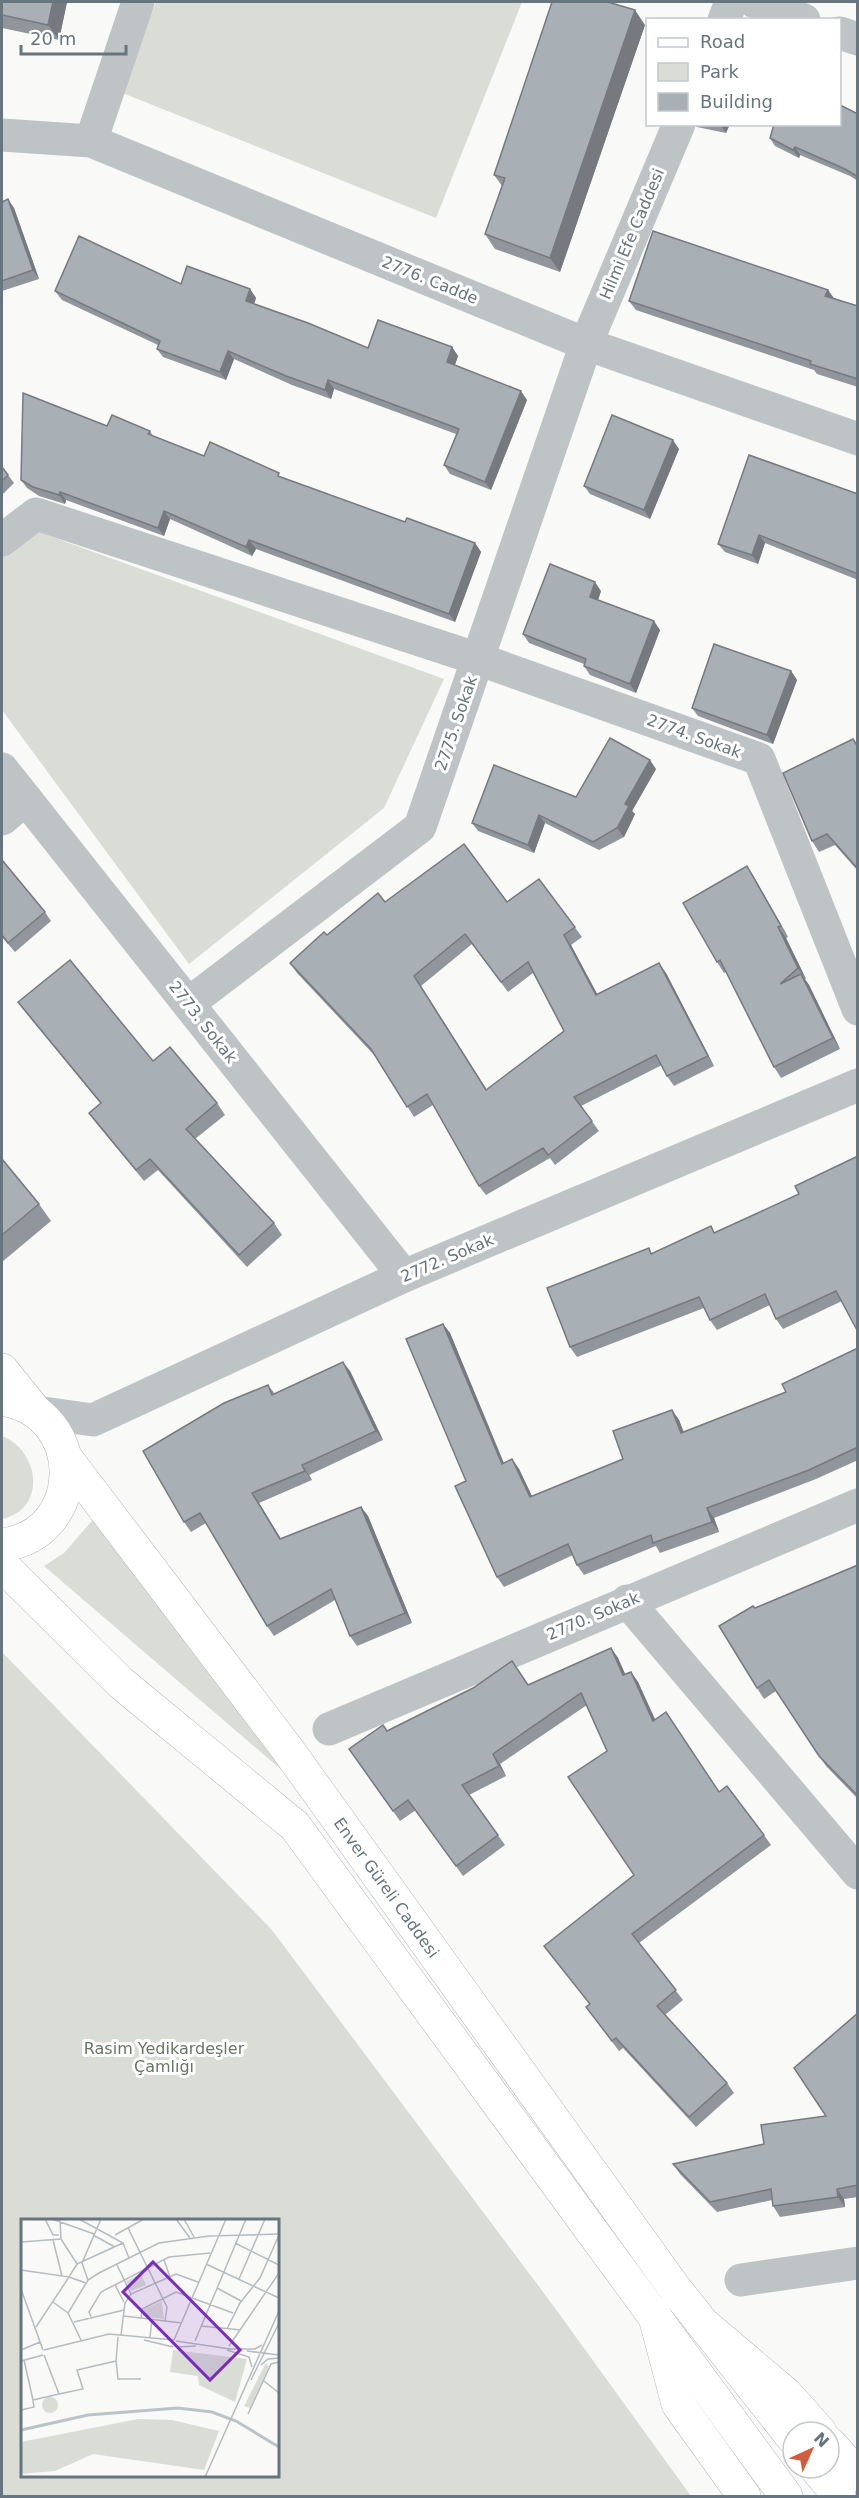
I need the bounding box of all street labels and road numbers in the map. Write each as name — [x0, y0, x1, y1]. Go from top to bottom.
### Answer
street label: Hilmi Efe Caddesi — [596, 166, 668, 302]
street label: 2776. Cadde — [379, 252, 481, 308]
street label: 2775. Sokak — [431, 672, 481, 773]
street label: 2774. Sokak — [644, 710, 744, 762]
street label: 2773. Sokak — [165, 977, 241, 1067]
street label: 2772. Sokak — [398, 1230, 497, 1286]
street label: 2770. Sokak — [544, 1588, 643, 1644]
street label: Enver Güreli Caddesi — [330, 1814, 443, 1961]

